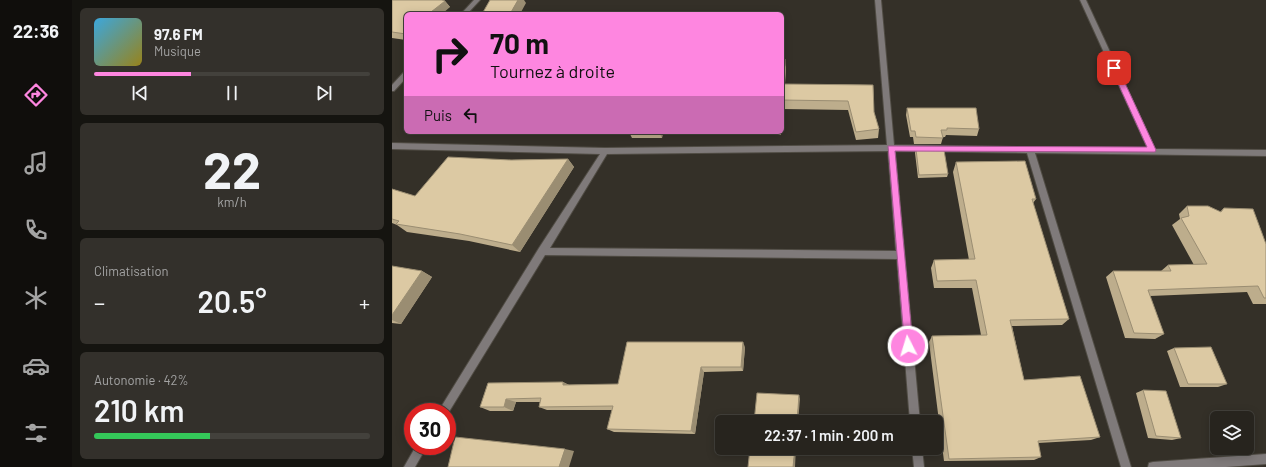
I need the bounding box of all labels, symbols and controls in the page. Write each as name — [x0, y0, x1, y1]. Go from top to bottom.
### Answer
text: 22:36 — [13, 20, 59, 42]
text: 97.6 FM — [154, 25, 203, 43]
text: 70 m — [490, 26, 549, 60]
icon: right — [424, 28, 476, 80]
text: Musique — [154, 43, 201, 59]
pin — [1097, 51, 1131, 85]
icon: arrive — [1103, 57, 1125, 79]
text: Tournez à droite — [490, 60, 615, 82]
icon: directions — [22, 81, 50, 109]
icon: previous — [129, 82, 151, 104]
icon: pause — [221, 82, 243, 104]
icon: next — [313, 82, 335, 104]
icon: left — [460, 104, 482, 126]
text: Puis — [424, 106, 452, 124]
text: 22 — [203, 137, 261, 199]
icon: music — [22, 149, 50, 177]
text: km/h — [217, 194, 247, 210]
icon: phone — [22, 216, 50, 244]
text: Climatisation — [94, 263, 169, 279]
text: 20.5° — [198, 283, 267, 319]
icon: climate — [22, 284, 50, 312]
text: − — [94, 289, 105, 315]
text: + — [359, 289, 370, 315]
position arrow — [887, 325, 929, 367]
icon: car — [22, 352, 50, 380]
text: Autonomie · 42% — [94, 372, 189, 388]
text: 210 km — [94, 392, 184, 428]
speed limit sign: 30 — [404, 403, 456, 455]
map controls — [1210, 411, 1254, 455]
button: layers — [1210, 411, 1254, 455]
icon: filters — [22, 419, 50, 447]
text: 22:37 · 1 min · 200 m — [764, 426, 894, 444]

